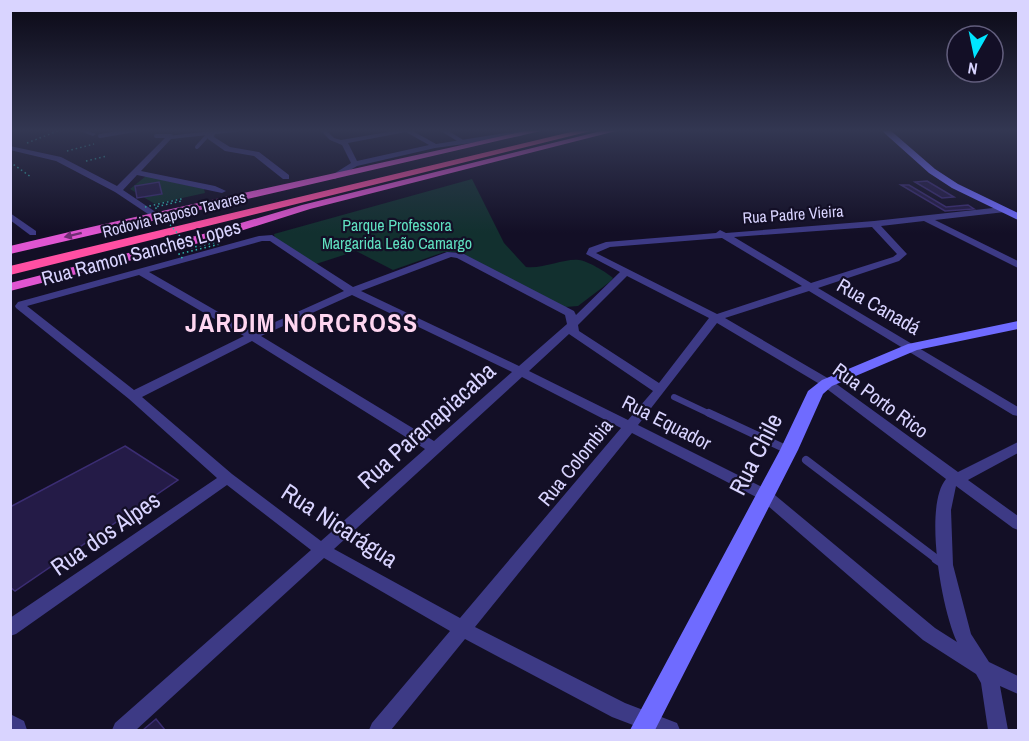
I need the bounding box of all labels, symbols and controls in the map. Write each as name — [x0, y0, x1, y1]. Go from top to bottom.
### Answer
north arrow — [945, 24, 1005, 84]
text: N — [966, 57, 979, 80]
street label: Rodovia Raposo Tavares — [100, 186, 248, 242]
street label: Rua Padre Vieira — [742, 199, 845, 229]
street label: Rua Ramon Sanches Lopes — [38, 212, 244, 292]
park label: Parque Professora Margarida Leão Camargo — [322, 214, 472, 254]
one-way arrow — [64, 231, 82, 241]
street label: Rua Canadá — [832, 271, 926, 341]
district label: JARDIM NORCROSS — [185, 305, 419, 340]
street label: Rua Paranapiacaba — [350, 355, 502, 495]
street label: Rua Porto Rico — [828, 356, 934, 444]
street label: Rua Equador — [618, 388, 717, 456]
street label: Rua Chile — [721, 408, 789, 500]
street label: Rua Colombia — [532, 413, 618, 511]
street label: Rua Nicarágua — [276, 476, 404, 574]
street label: Rua dos Alpes — [44, 483, 166, 583]

